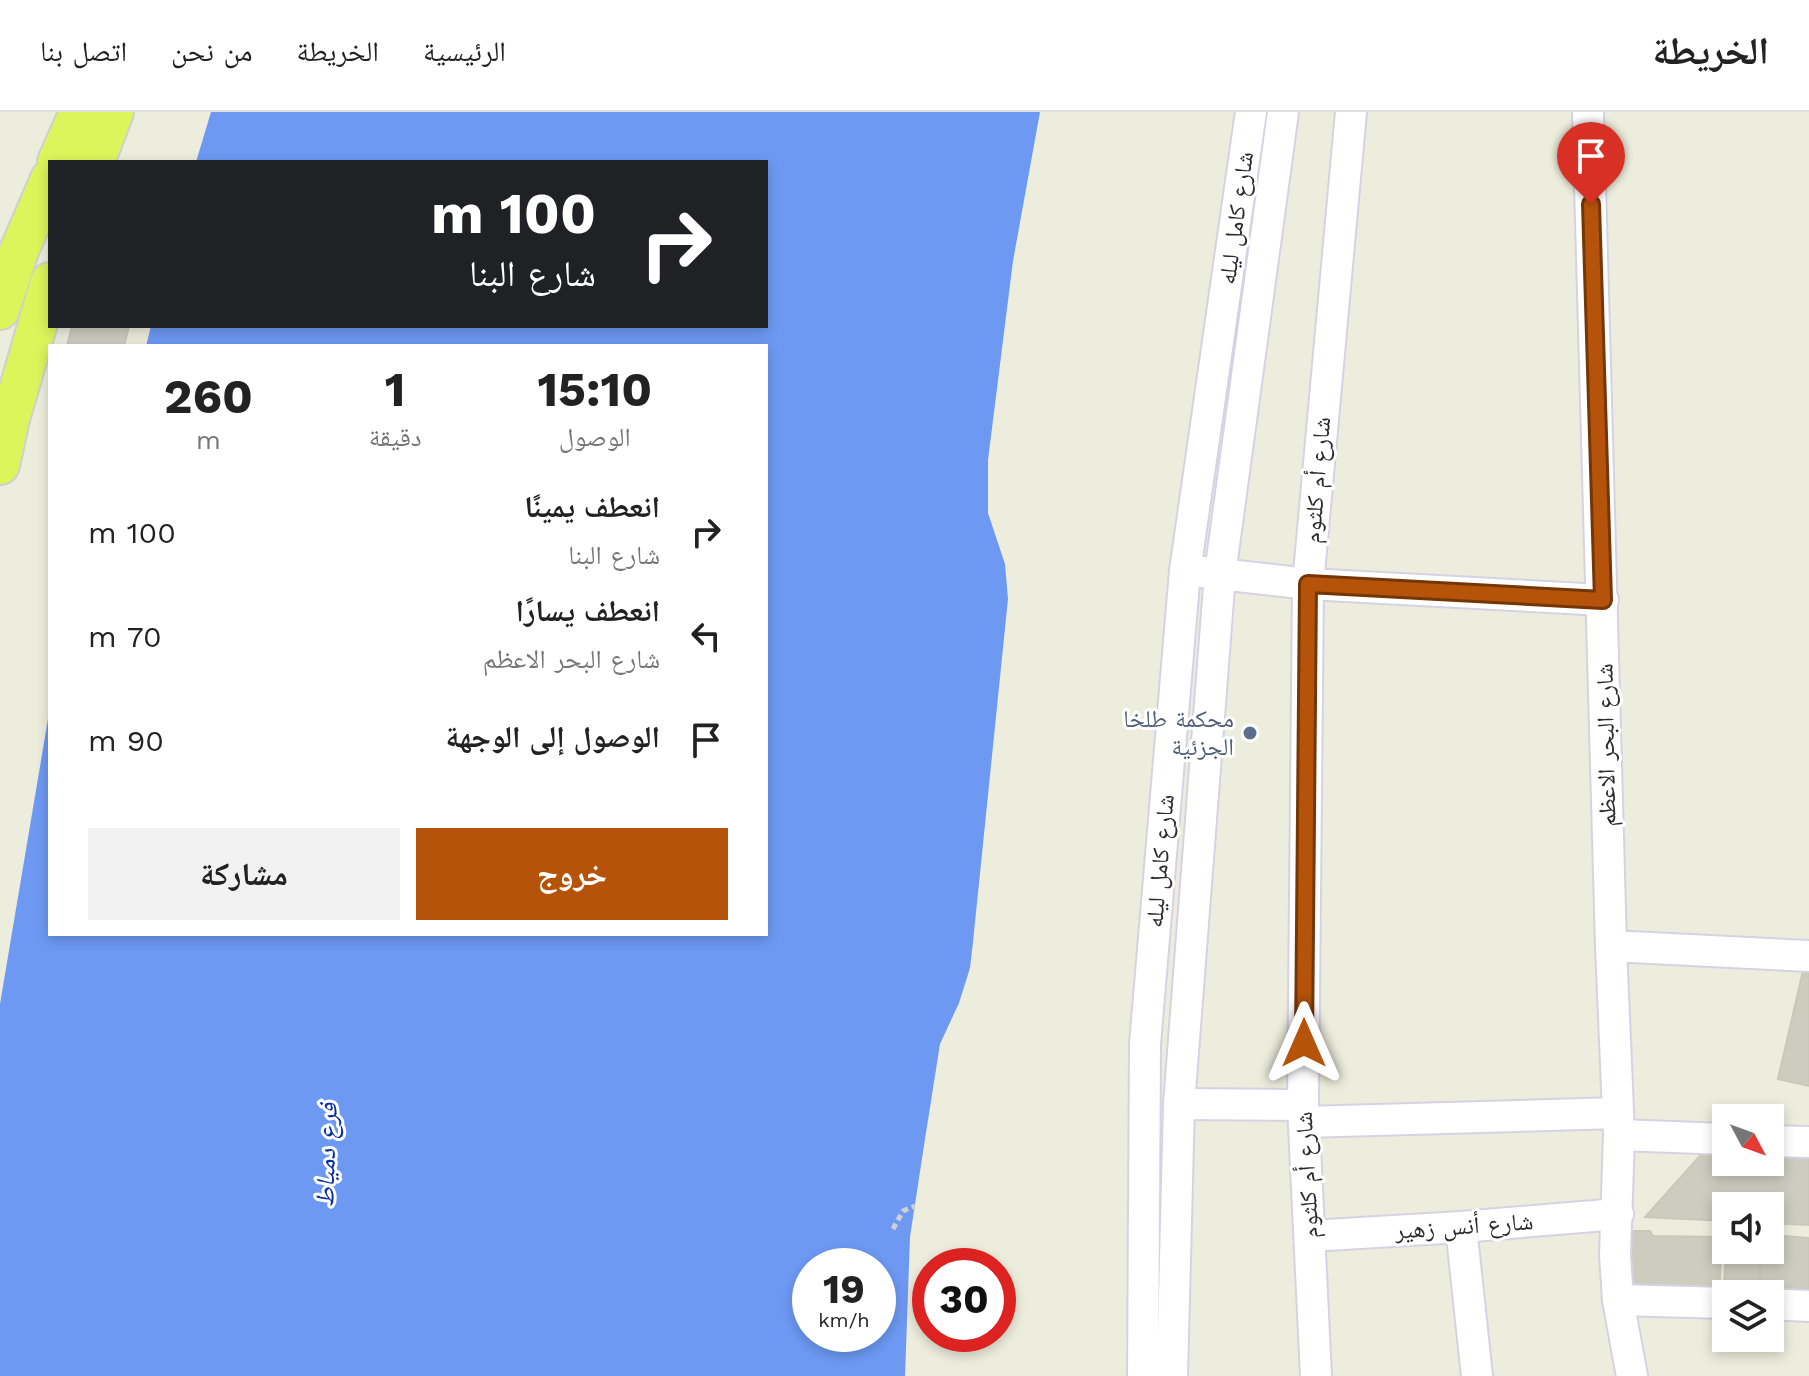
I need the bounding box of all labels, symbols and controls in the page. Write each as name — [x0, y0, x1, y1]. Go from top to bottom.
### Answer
text: الخريطة — [1652, 29, 1769, 73]
text: اتصل بنا — [40, 35, 127, 68]
text: من نحن — [171, 35, 253, 68]
text: الخريطة — [297, 35, 379, 68]
text: الرئيسية — [423, 35, 506, 68]
pin — [1557, 122, 1625, 204]
icon: arrive — [1569, 134, 1613, 178]
street label: شارع كامل ليله — [1213, 150, 1260, 286]
text: 100 m — [431, 181, 596, 247]
icon: right — [624, 192, 728, 296]
text: شارع البنا — [469, 253, 596, 295]
text: 1 — [385, 361, 406, 418]
text: 15:10 — [537, 361, 652, 418]
text: 260 — [164, 368, 253, 425]
street label: شارع أم كلثوم — [1298, 416, 1338, 545]
text: دقيقة — [369, 422, 422, 452]
text: الوصول — [559, 422, 631, 452]
text: m — [196, 425, 221, 455]
text: انعطف يمينًا — [524, 489, 660, 524]
icon: right — [684, 510, 728, 554]
text: 100 m — [88, 515, 176, 550]
text: شارع البنا — [568, 540, 660, 570]
text: انعطف يسارًا — [515, 593, 660, 628]
icon: left — [684, 614, 728, 658]
text: 70 m — [88, 619, 162, 654]
text: شارع البحر الاعظم — [483, 644, 660, 674]
street label: شارع البحر الاعظم — [1591, 663, 1623, 827]
place label: محكمة طلخا الجزئية — [1123, 705, 1234, 761]
icon: arrive — [684, 718, 728, 762]
text: الوصول إلى الوجهة — [446, 719, 660, 754]
text: 90 m — [88, 723, 164, 758]
marker: محكمة طلخا الجزئية — [1241, 724, 1259, 742]
street label: شارع كامل ليله — [1140, 793, 1181, 929]
button: مشاركة — [88, 828, 400, 920]
button: خروج — [416, 828, 728, 920]
position arrow — [1262, 1001, 1346, 1085]
water label: فرع دمياط — [309, 1101, 345, 1208]
north arrow — [1712, 1104, 1784, 1176]
map controls — [1712, 1104, 1784, 1352]
street label: شارع أم كلثوم — [1290, 1111, 1326, 1239]
button: sound — [1712, 1192, 1784, 1264]
street label: شارع أنس زهير — [1393, 1207, 1534, 1246]
speed limit sign: 30 — [912, 1248, 1016, 1352]
text: 19 — [823, 1266, 865, 1313]
button: layers — [1712, 1280, 1784, 1352]
text: km/h — [818, 1308, 870, 1332]

